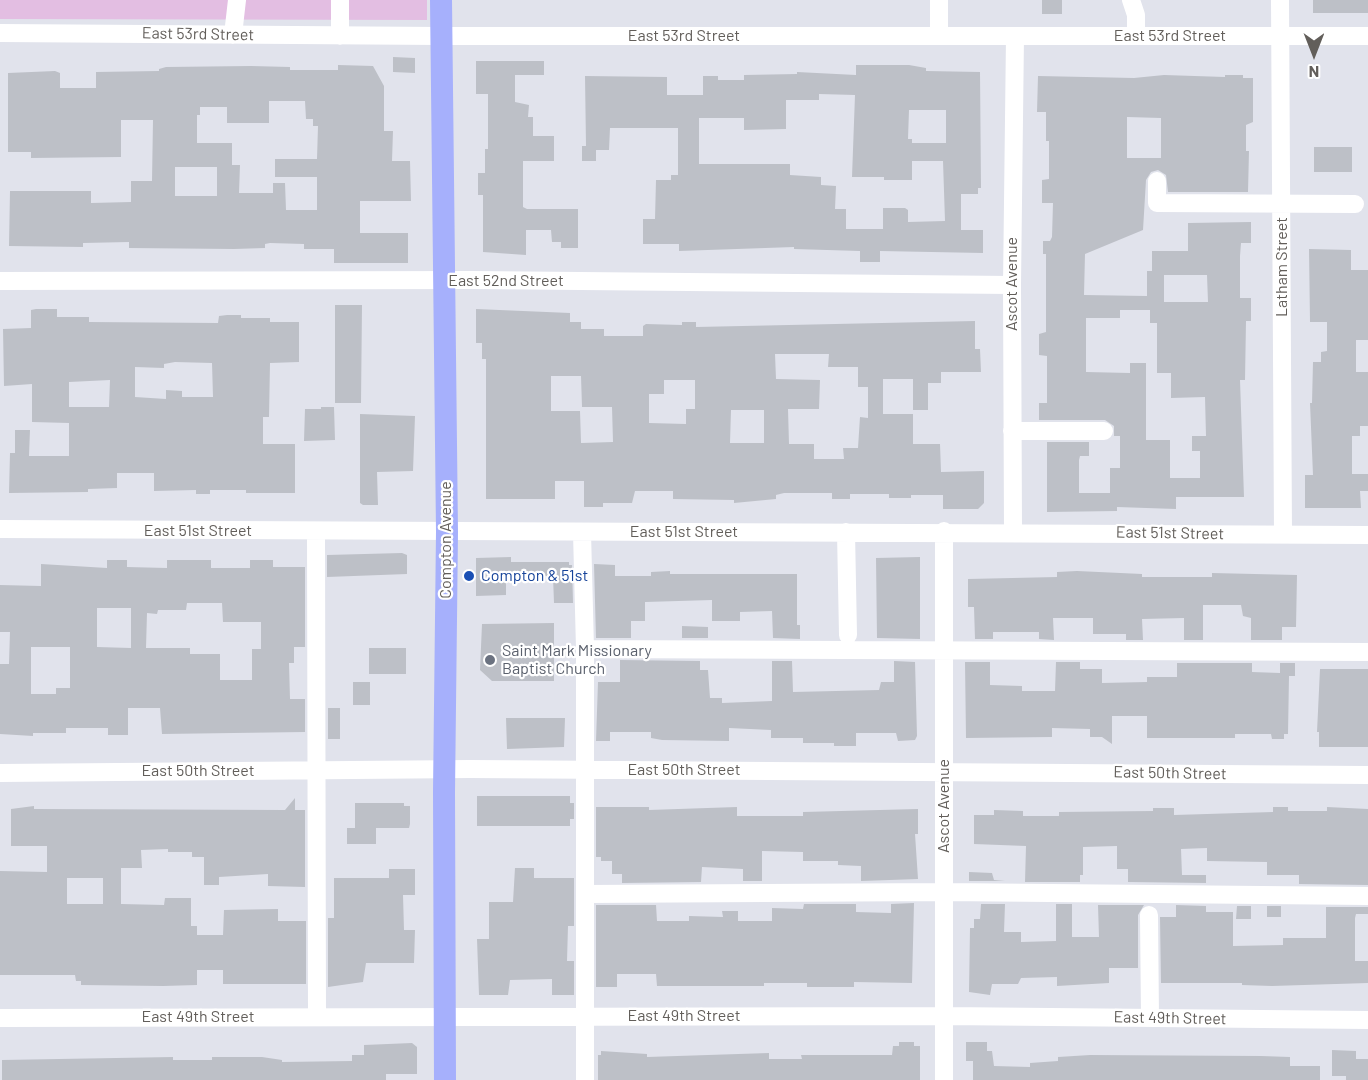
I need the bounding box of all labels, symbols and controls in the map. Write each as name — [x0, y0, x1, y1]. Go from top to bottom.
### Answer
street label: East 53rd Street — [142, 23, 254, 45]
north arrow — [1284, 24, 1344, 84]
street label: East 53rd Street — [628, 26, 740, 46]
street label: East 53rd Street — [1114, 26, 1226, 46]
text: N — [1309, 63, 1319, 82]
street label: Latham Street — [1272, 217, 1292, 317]
street label: Ascot Avenue — [1002, 237, 1022, 331]
street label: East 52nd Street — [448, 271, 564, 291]
street label: Compton Avenue — [436, 481, 456, 599]
street label: East 51st Street — [144, 521, 252, 541]
street label: East 51st Street — [630, 522, 738, 542]
street label: East 51st Street — [1116, 522, 1224, 544]
place label: Compton & 51st — [481, 566, 588, 586]
marker: Compton & 51st — [462, 569, 476, 583]
place label: Saint Mark Missionary Baptist Church — [502, 641, 652, 679]
marker: Saint Mark Missionary Baptist Church — [483, 653, 497, 667]
street label: Ascot Avenue — [934, 759, 954, 853]
street label: East 50th Street — [627, 760, 741, 780]
street label: East 50th Street — [141, 761, 255, 781]
street label: East 50th Street — [1113, 762, 1227, 784]
street label: East 49th Street — [627, 1006, 741, 1026]
street label: East 49th Street — [141, 1007, 255, 1027]
street label: East 49th Street — [1113, 1007, 1227, 1029]

